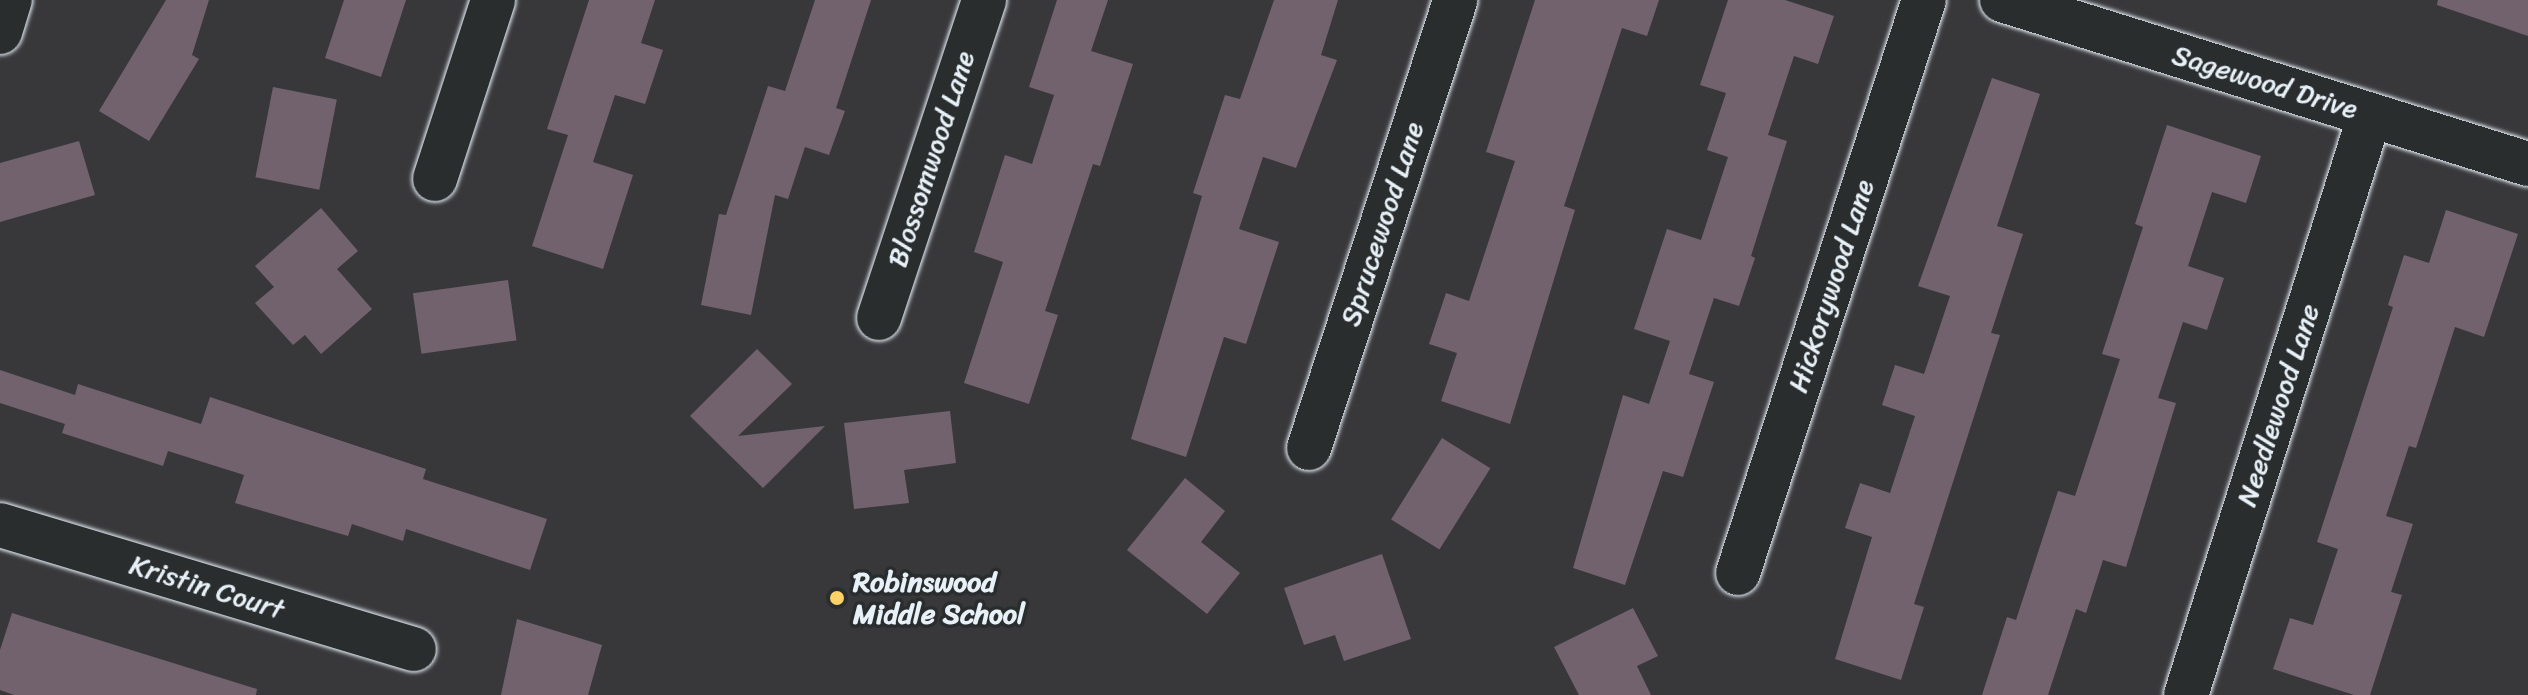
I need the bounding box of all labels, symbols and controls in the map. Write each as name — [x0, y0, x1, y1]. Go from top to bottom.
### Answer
street label: Sagewood Drive — [2168, 38, 2362, 126]
street label: Blossomwood Lane — [880, 46, 982, 272]
street label: Sprucewood Lane — [1333, 117, 1431, 331]
street label: Hickorywood Lane — [1781, 175, 1881, 397]
street label: Needlewood Lane — [2229, 300, 2327, 510]
street label: Kristin Court — [125, 547, 289, 627]
place label: Robinswood Middle School — [853, 565, 1025, 631]
marker: Robinswood Middle School — [828, 589, 846, 607]

